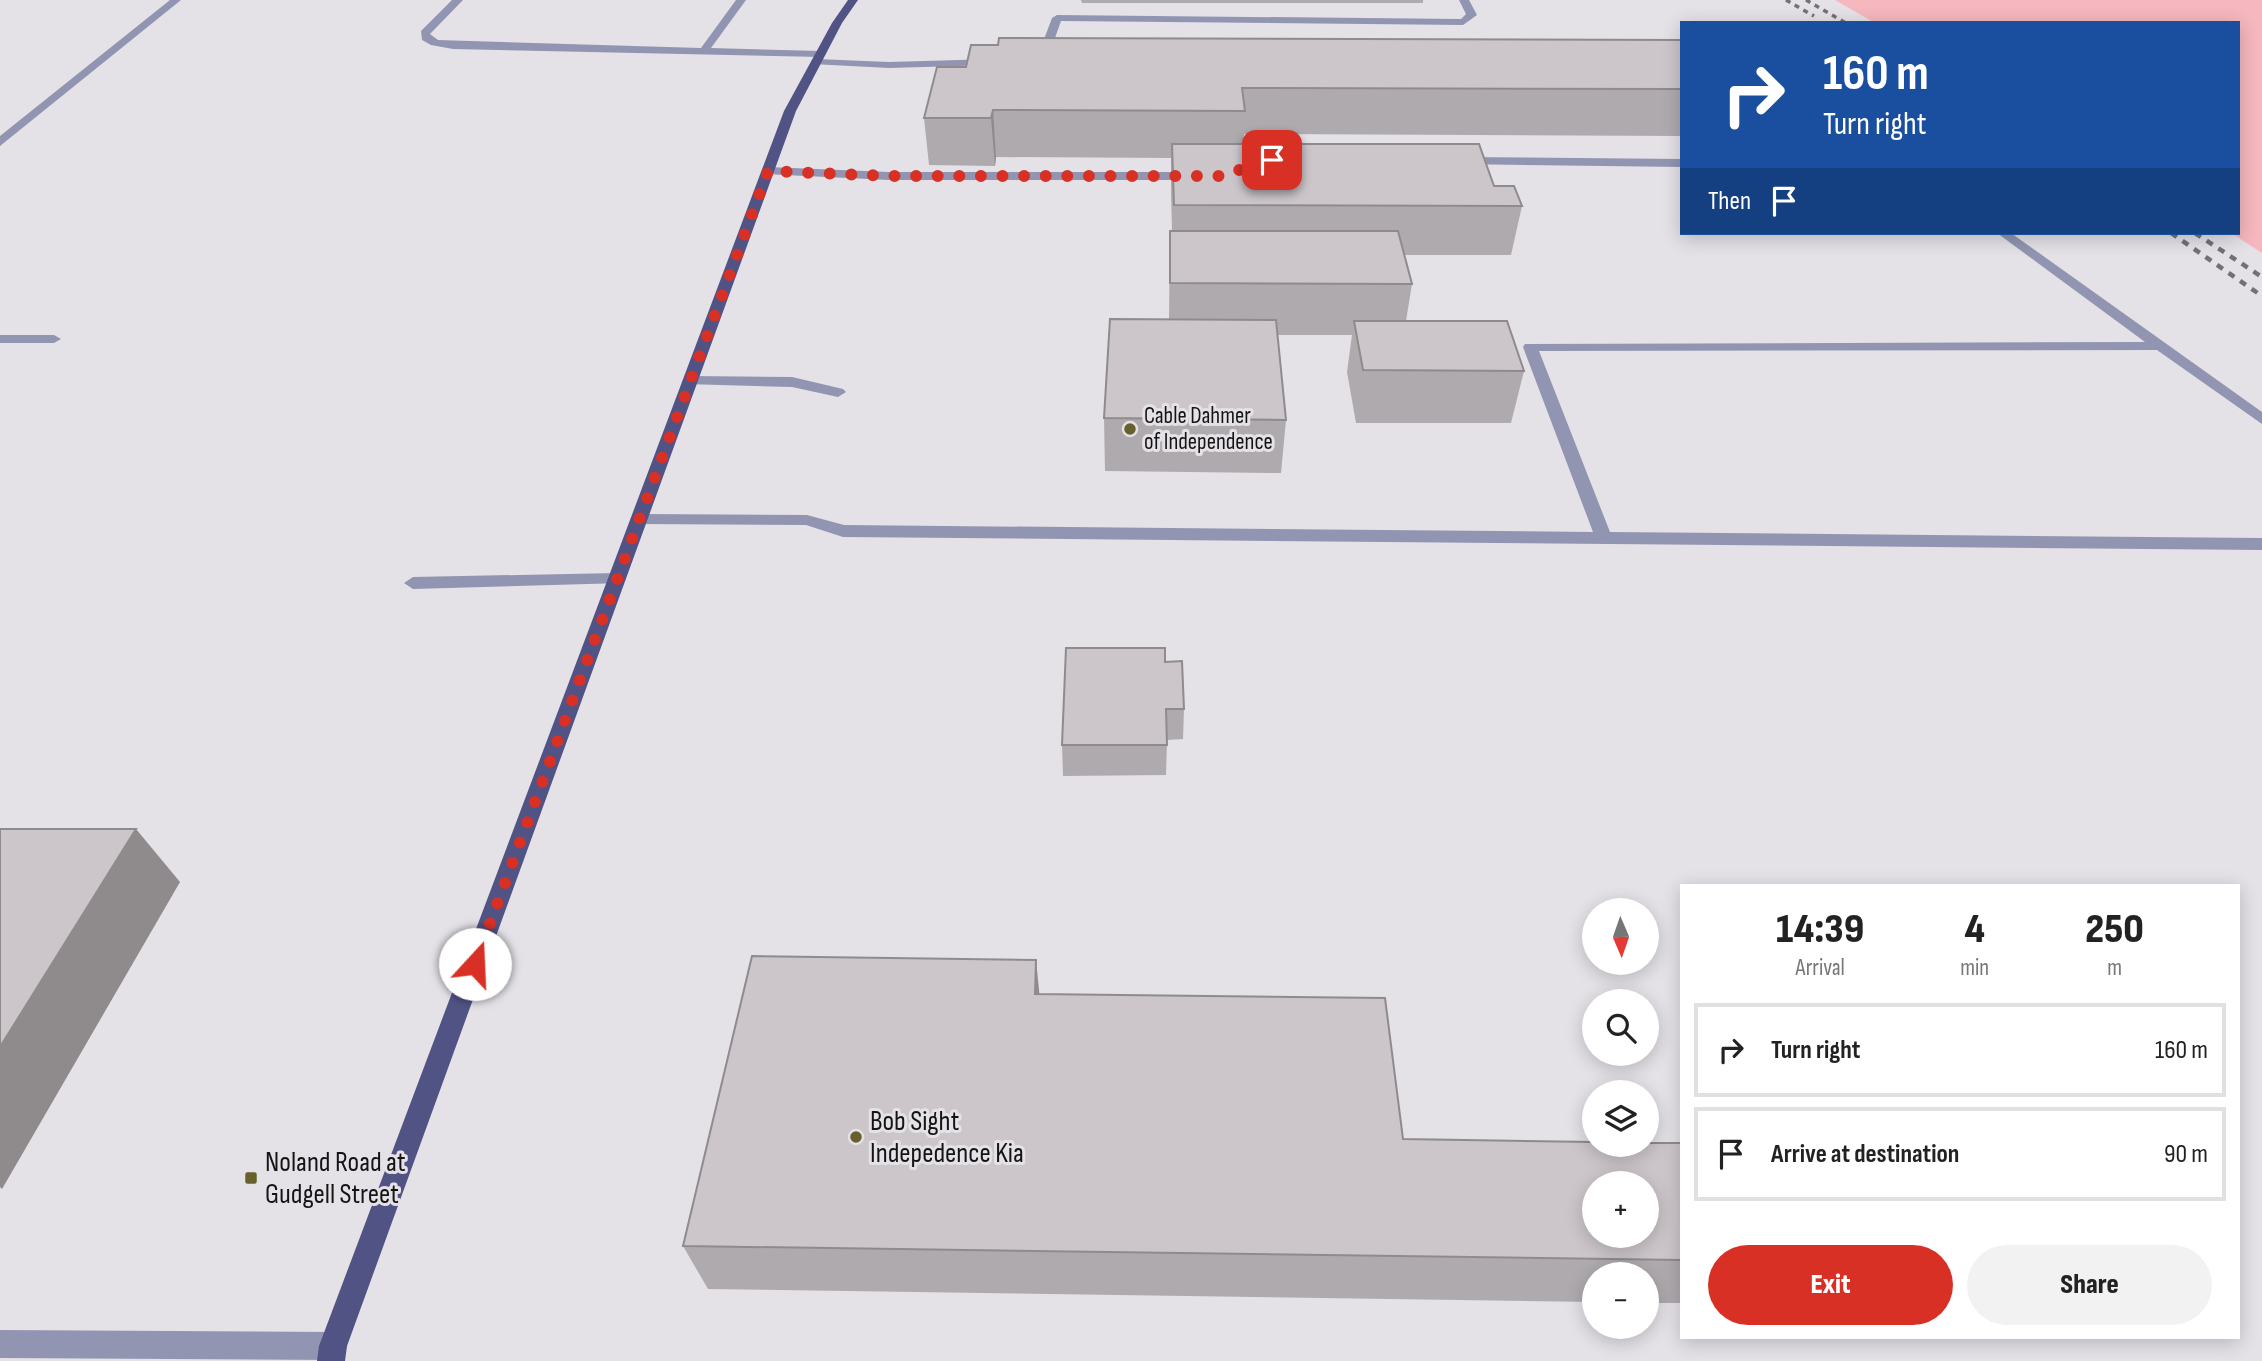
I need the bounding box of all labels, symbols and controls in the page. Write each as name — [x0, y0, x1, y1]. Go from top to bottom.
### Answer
text: 160 m — [1823, 45, 1929, 104]
icon: right — [1708, 49, 1799, 140]
text: Turn right — [1823, 105, 1927, 144]
pin — [1242, 130, 1302, 190]
icon: arrive — [1253, 141, 1291, 179]
icon: arrive — [1765, 182, 1803, 220]
text: Then — [1708, 186, 1751, 217]
place label: Cable Dahmer of Independence — [1144, 402, 1273, 456]
marker: Cable Dahmer of Independence — [1122, 421, 1138, 437]
north arrow — [1582, 898, 1659, 975]
map controls — [1582, 898, 1659, 1339]
text: 14:39 — [1776, 904, 1864, 955]
text: 4 — [1965, 904, 1985, 955]
text: 250 — [2085, 904, 2144, 955]
position arrow — [438, 927, 512, 1001]
text: Arrival — [1795, 954, 1845, 982]
text: min — [1960, 954, 1989, 982]
text: m — [2107, 954, 2122, 982]
button: search — [1582, 989, 1659, 1066]
icon: right — [1712, 1031, 1750, 1069]
text: Turn right — [1771, 1035, 1860, 1066]
text: 160 m — [2155, 1035, 2208, 1066]
button: layers — [1582, 1080, 1659, 1157]
place label: Bob Sight Indepedence Kia — [870, 1105, 1024, 1170]
marker: Bob Sight Indepedence Kia — [848, 1129, 864, 1145]
icon: arrive — [1712, 1135, 1750, 1173]
text: Arrive at destination — [1771, 1139, 1959, 1170]
text: 90 m — [2164, 1139, 2208, 1170]
place label: Noland Road at Gudgell Street — [265, 1146, 405, 1211]
marker: Noland Road at Gudgell Street — [243, 1170, 259, 1186]
button: + — [1582, 1171, 1659, 1248]
button: Exit — [1708, 1245, 1953, 1325]
button: Share — [1967, 1245, 2212, 1325]
button: − — [1582, 1262, 1659, 1339]

